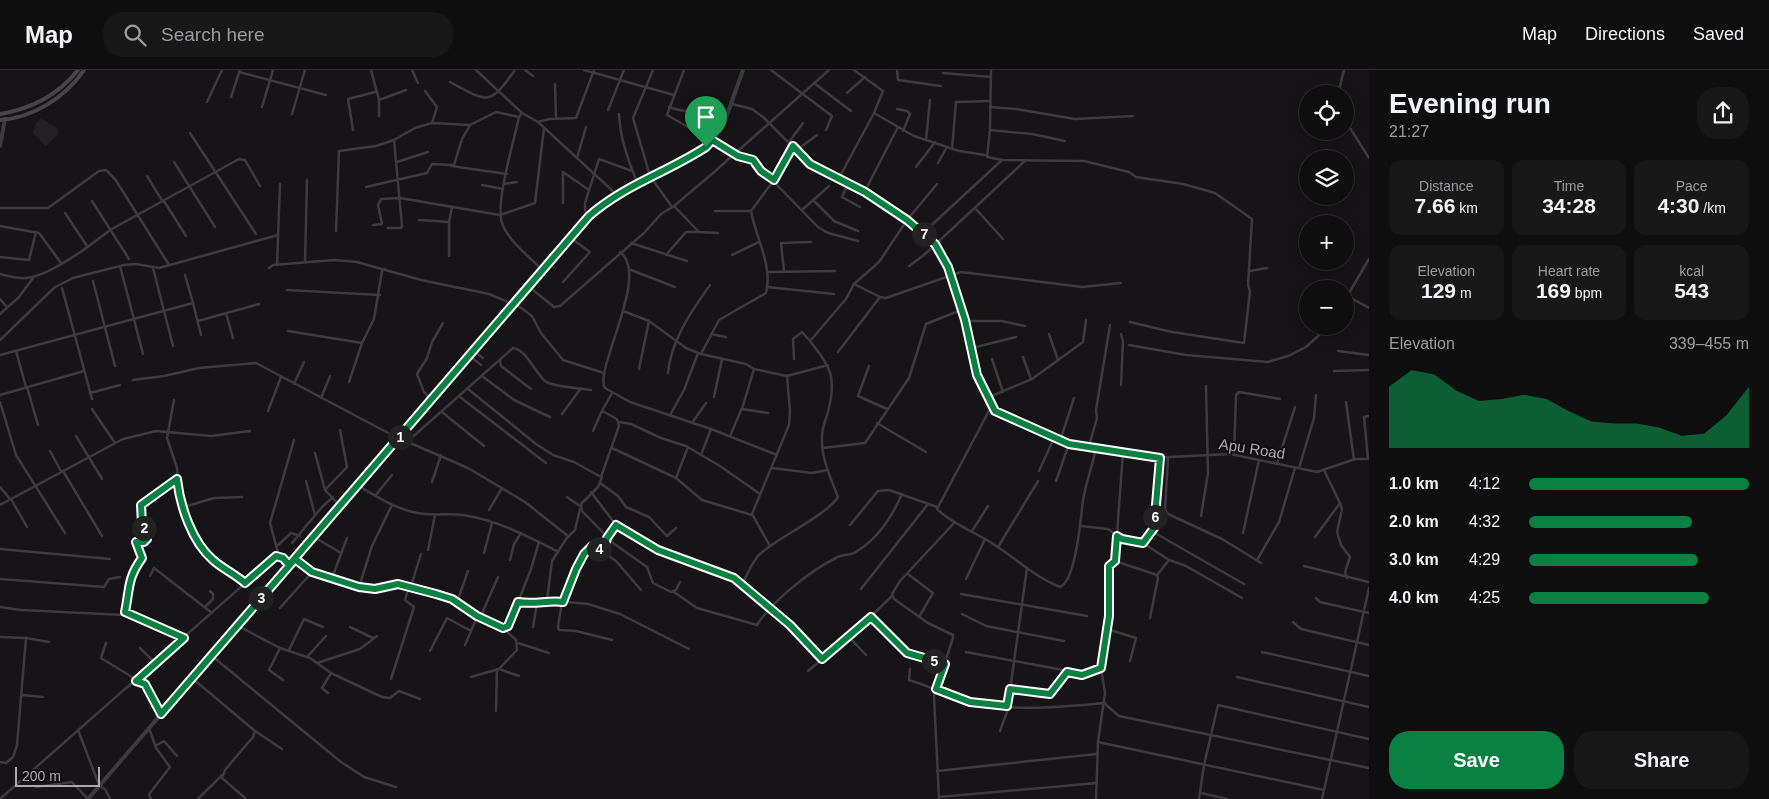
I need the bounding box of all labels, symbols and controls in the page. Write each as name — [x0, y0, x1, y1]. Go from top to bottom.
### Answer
search box — [103, 12, 453, 57]
text: Map — [25, 21, 73, 48]
icon: search — [121, 21, 149, 49]
text: Search here — [161, 24, 265, 45]
text: Map — [1522, 24, 1557, 44]
text: Directions — [1585, 24, 1665, 44]
text: Saved — [1693, 24, 1744, 44]
map controls — [1299, 85, 1354, 335]
button: locate — [1299, 85, 1354, 140]
button: share — [1697, 87, 1749, 139]
text: Evening run — [1389, 88, 1551, 119]
pin — [685, 96, 727, 147]
icon: arrive — [692, 103, 720, 131]
text: 21:27 — [1389, 123, 1429, 140]
button: layers — [1299, 150, 1354, 205]
text: Distance — [1419, 178, 1474, 194]
text: Time — [1554, 178, 1584, 194]
text: Pace — [1676, 178, 1708, 194]
text: 7.66 — [1415, 194, 1455, 217]
text: 34:28 — [1542, 194, 1596, 217]
text: 4:30 — [1657, 194, 1699, 217]
text: km — [1455, 200, 1478, 216]
text: /km — [1699, 200, 1726, 216]
button: + — [1299, 215, 1354, 270]
pin: 7 — [912, 222, 936, 246]
text: 7 — [921, 226, 928, 242]
text: Elevation — [1418, 263, 1475, 279]
text: Heart rate — [1538, 263, 1600, 279]
text: kcal — [1679, 263, 1704, 279]
text: 129 — [1421, 279, 1456, 302]
text: 169 — [1536, 279, 1571, 302]
text: 543 — [1674, 279, 1709, 302]
button: − — [1299, 280, 1354, 335]
text: m — [1456, 285, 1472, 301]
text: bpm — [1571, 285, 1602, 301]
text: Elevation — [1389, 335, 1455, 352]
text: 339–455 m — [1669, 335, 1749, 352]
pin: 1 — [388, 424, 412, 450]
text: 1 — [397, 429, 404, 445]
street label: Apu Road — [1218, 435, 1286, 462]
text: 1.0 km — [1389, 475, 1439, 492]
text: 4:12 — [1469, 475, 1500, 492]
pin: 6 — [1142, 504, 1168, 530]
text: 6 — [1152, 509, 1159, 525]
text: 2.0 km — [1389, 513, 1439, 530]
text: 4:32 — [1469, 513, 1500, 530]
pin: 2 — [132, 516, 156, 540]
text: 2 — [141, 520, 148, 536]
pin: 4 — [586, 536, 612, 562]
text: 4 — [596, 541, 603, 557]
text: 3.0 km — [1389, 551, 1439, 568]
text: 4:29 — [1469, 551, 1500, 568]
pin: 3 — [248, 586, 274, 610]
text: 4.0 km — [1389, 589, 1439, 606]
text: 4:25 — [1469, 589, 1500, 606]
text: 3 — [258, 590, 265, 606]
pin: 5 — [922, 648, 946, 674]
text: 5 — [931, 653, 938, 669]
button: Save — [1389, 731, 1564, 789]
button: Share — [1574, 731, 1749, 789]
scale bar — [15, 764, 100, 787]
text: 200 m — [22, 768, 61, 784]

